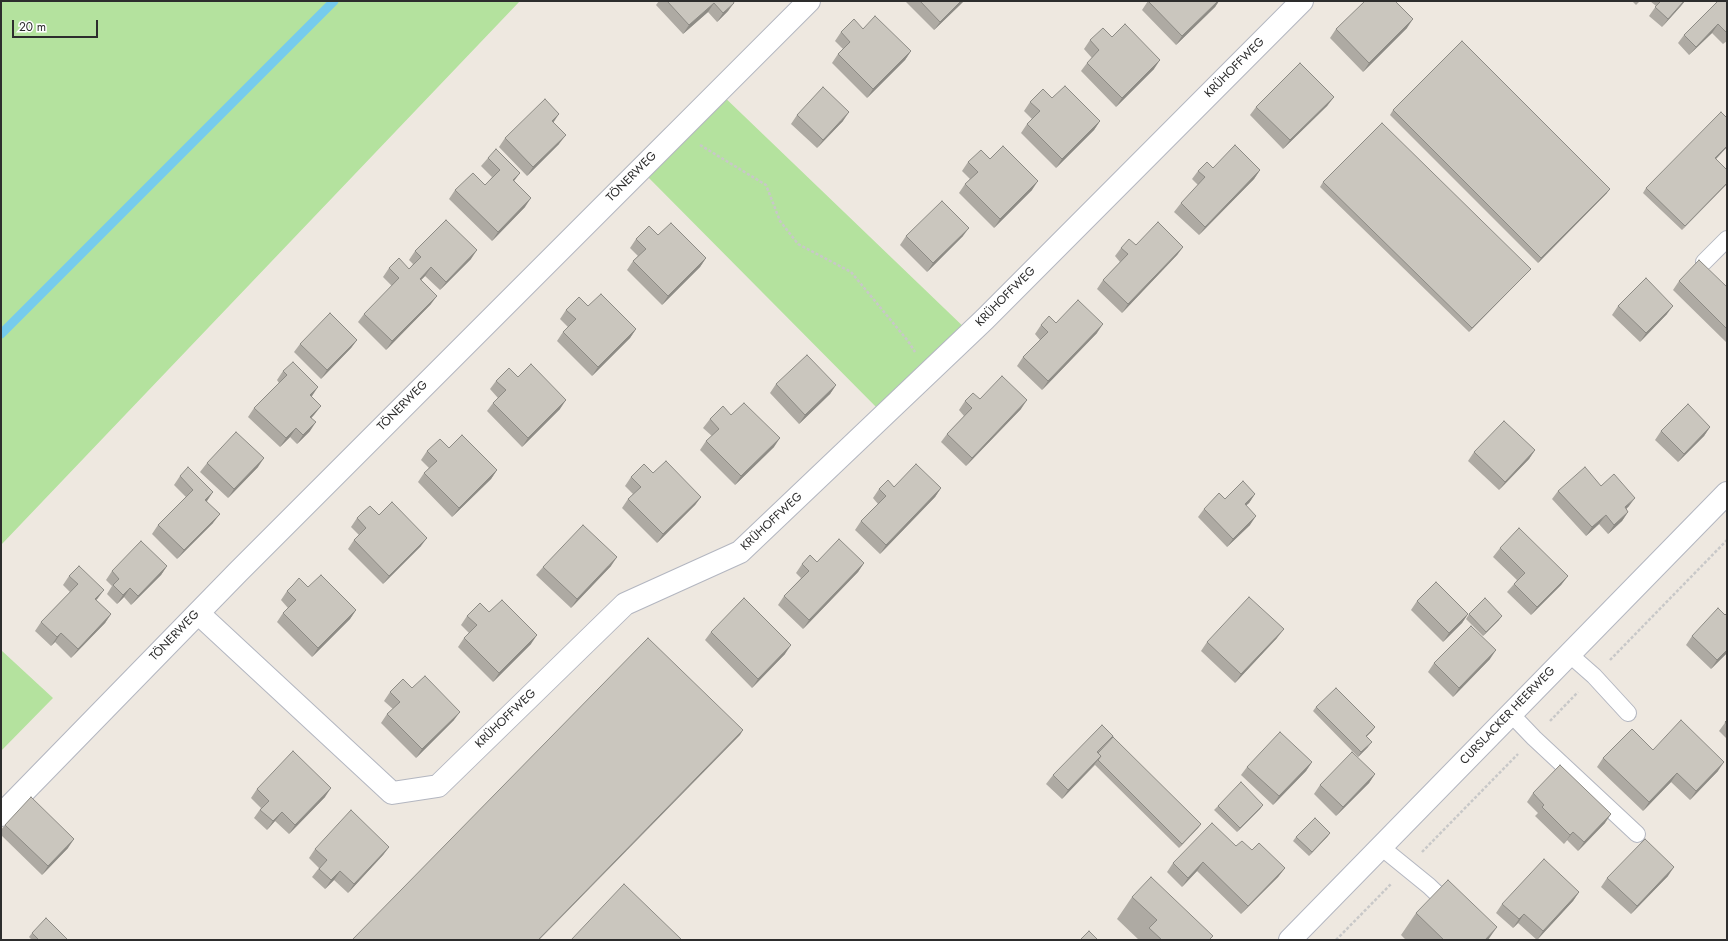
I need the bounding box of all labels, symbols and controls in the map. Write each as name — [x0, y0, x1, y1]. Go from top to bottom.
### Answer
scale bar — [14, 12, 100, 38]
text: 20 m — [19, 18, 46, 36]
street label: KRÜHOFFWEG — [1202, 35, 1268, 101]
street label: TÖNERWEG — [604, 149, 660, 205]
street label: KRÜHOFFWEG — [973, 264, 1039, 330]
street label: TÖNERWEG — [375, 378, 431, 434]
street label: KRÜHOFFWEG — [738, 490, 806, 554]
street label: TÖNERWEG — [147, 608, 203, 664]
street label: CURSLACKER HEERWEG — [1457, 664, 1559, 768]
street label: KRÜHOFFWEG — [473, 686, 539, 752]

